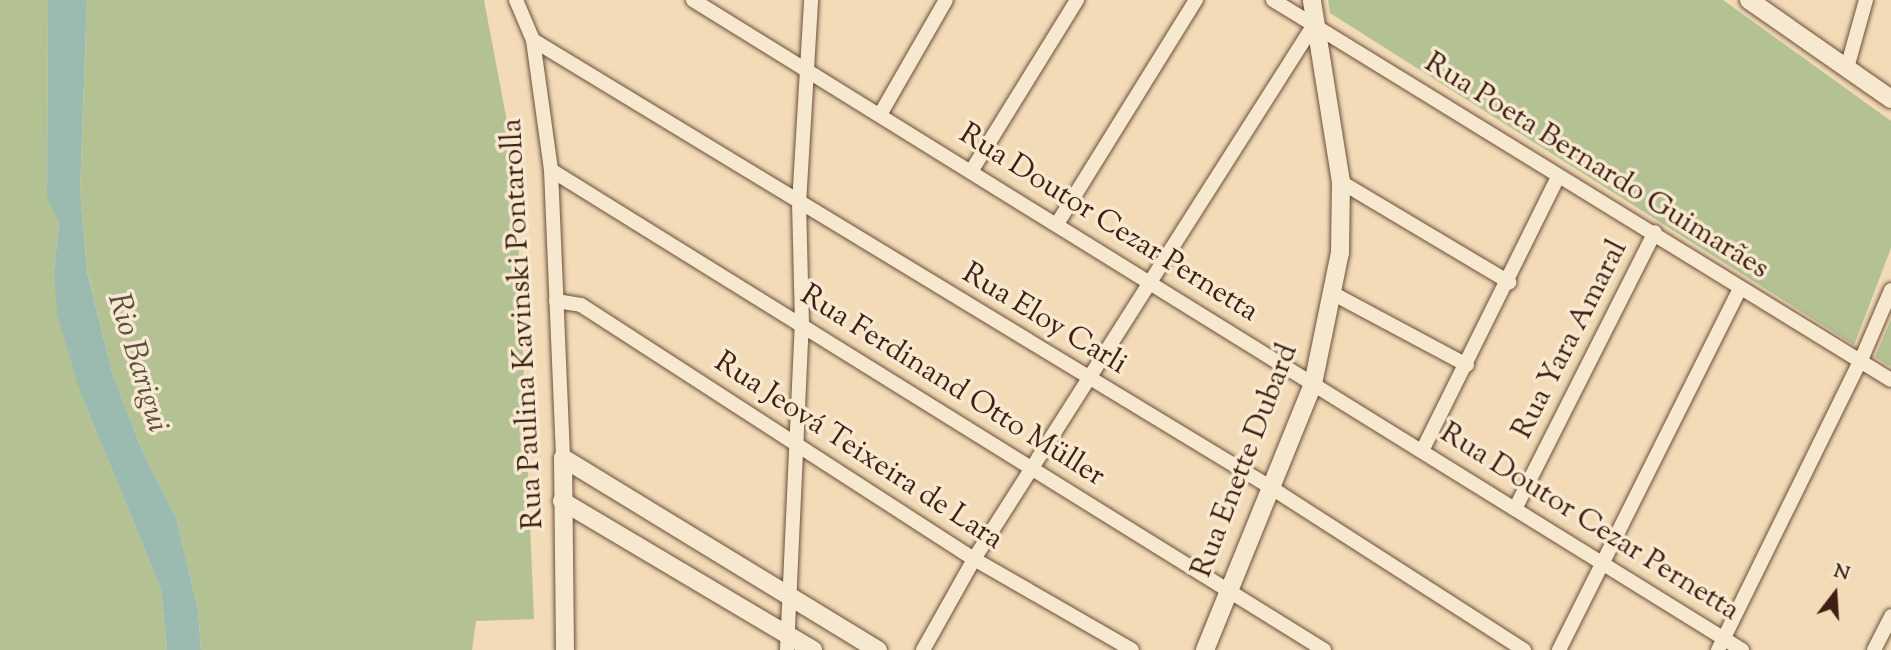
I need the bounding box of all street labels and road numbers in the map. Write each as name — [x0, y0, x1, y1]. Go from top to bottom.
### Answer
street label: Rua Poeta Bernardo Guimarães — [1417, 46, 1775, 288]
street label: Rua Doutor Cezar Pernetta — [952, 117, 1264, 331]
street label: Rua Paulina Kavinski Pontarolla — [495, 118, 553, 530]
street label: Rua Yara Amaral — [1505, 235, 1637, 445]
street label: Rua Eloy Carli — [955, 257, 1133, 383]
street label: Rua Ferdinand Otto Müller — [793, 278, 1111, 496]
street label: Rua Enette Dubard — [1185, 339, 1307, 583]
street label: Rua Jeová Teixeira de Lara — [707, 345, 1009, 559]
street label: Rua Doutor Cezar Pernetta — [1433, 416, 1745, 630]

